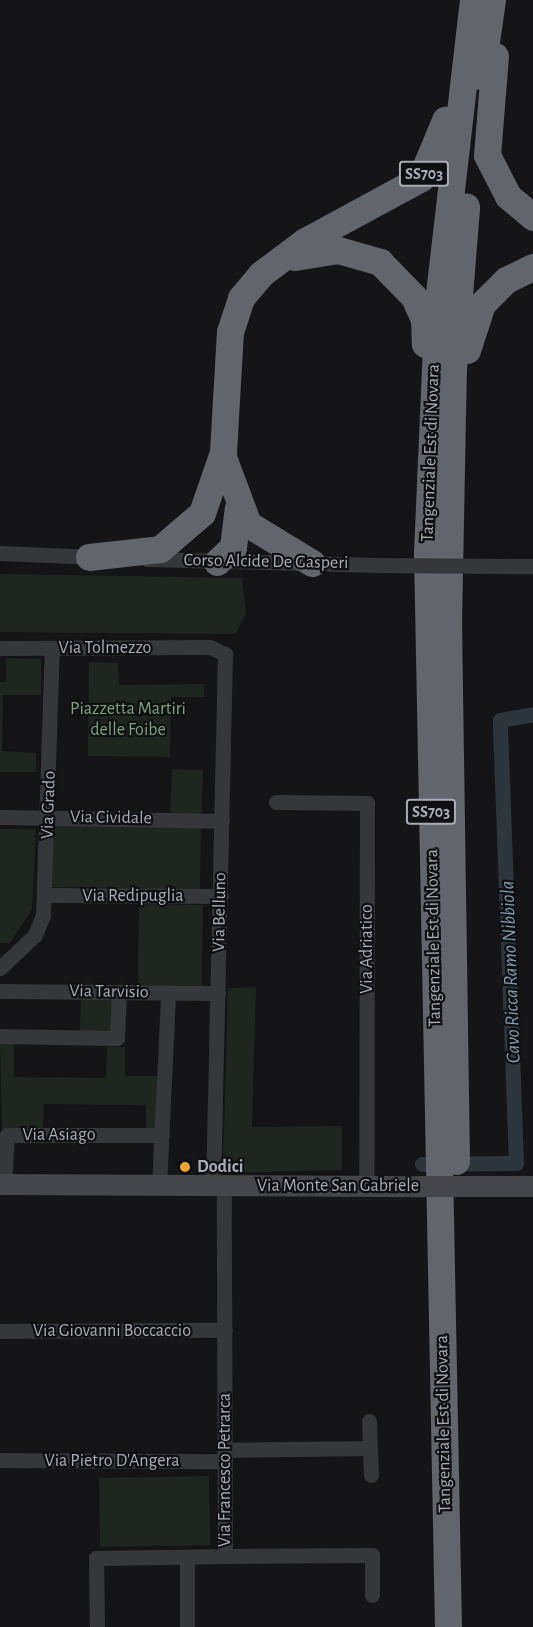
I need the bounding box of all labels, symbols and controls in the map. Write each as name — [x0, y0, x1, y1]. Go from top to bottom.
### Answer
road number: SS703 — [398, 161, 450, 187]
street label: Tangenziale Est di Novara — [417, 364, 445, 542]
street label: Corso Alcide De Gasperi — [183, 550, 349, 574]
street label: Via Tolmezzo — [59, 637, 151, 659]
park label: Piazzetta Martiri delle Foibe — [70, 699, 186, 742]
street label: Via Grado — [37, 770, 61, 840]
road number: SS703 — [406, 799, 456, 825]
street label: Via Cividale — [70, 806, 152, 830]
street label: Tangenziale Est di Novara — [422, 849, 446, 1027]
street label: Via Belluno — [209, 872, 231, 952]
water label: Cavo Ricca Ramo Nibbiola — [496, 880, 526, 1064]
street label: Via Redipuglia — [82, 885, 184, 907]
street label: Via Adriatico — [356, 904, 378, 994]
street label: Via Tarvisio — [69, 981, 149, 1003]
street label: Via Asiago — [22, 1124, 96, 1146]
place label: Dodici — [197, 1156, 243, 1178]
marker: Dodici — [178, 1160, 192, 1174]
street label: Via Monte San Gabriele — [257, 1175, 419, 1197]
street label: Via Giovanni Boccaccio — [33, 1320, 191, 1342]
street label: Tangenziale Est di Novara — [432, 1335, 456, 1513]
street label: Via Francesco Petrarca — [214, 1393, 236, 1547]
street label: Via Pietro D'Angera — [45, 1450, 179, 1472]

